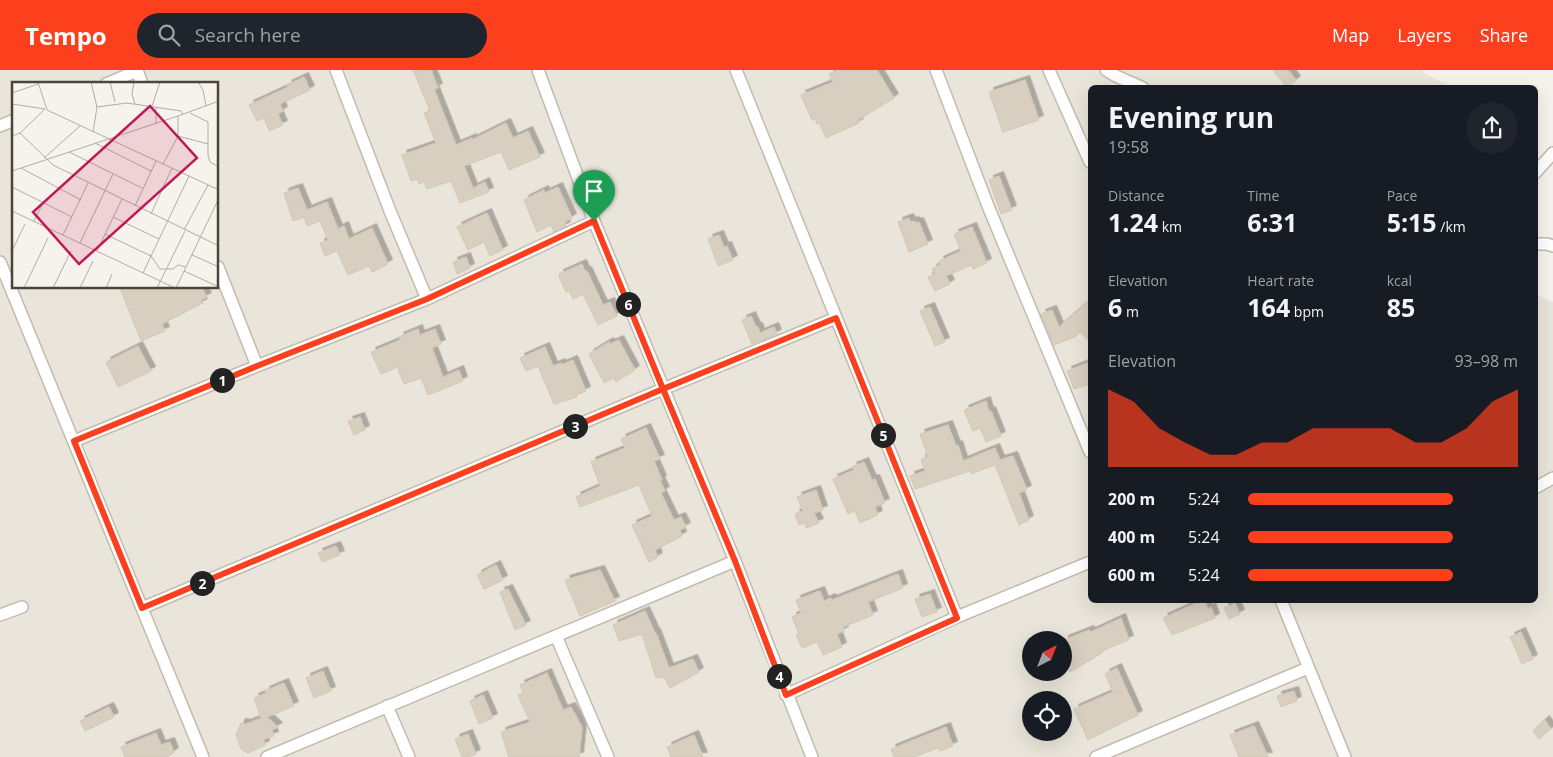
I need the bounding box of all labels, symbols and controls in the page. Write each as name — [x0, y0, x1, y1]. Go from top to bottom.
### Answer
search box — [137, 13, 487, 58]
text: Tempo — [25, 19, 107, 52]
icon: search — [155, 21, 183, 49]
text: Search here — [195, 22, 301, 48]
text: Map — [1332, 23, 1369, 47]
text: Layers — [1397, 23, 1452, 47]
text: Share — [1480, 23, 1528, 47]
inset map — [12, 82, 219, 289]
text: Evening run — [1108, 98, 1274, 136]
button: share — [1466, 102, 1518, 154]
text: 19:58 — [1108, 136, 1149, 158]
pin — [573, 170, 615, 221]
icon: arrive — [580, 177, 608, 205]
text: Distance — [1108, 186, 1164, 205]
text: Time — [1247, 186, 1279, 205]
text: Pace — [1387, 186, 1417, 205]
text: 1.24 — [1108, 205, 1158, 239]
text: 6:31 — [1247, 205, 1297, 239]
text: 5:15 — [1387, 205, 1437, 239]
text: km — [1158, 217, 1182, 236]
text: /km — [1437, 217, 1466, 236]
text: Elevation — [1108, 271, 1167, 290]
text: Heart rate — [1247, 271, 1314, 290]
text: kcal — [1387, 271, 1412, 290]
text: 6 — [1108, 290, 1122, 324]
text: 164 — [1247, 290, 1290, 324]
text: 85 — [1387, 290, 1415, 324]
pin: 6 — [616, 292, 640, 316]
text: 6 — [624, 295, 633, 314]
text: m — [1122, 302, 1139, 321]
text: bpm — [1290, 302, 1324, 321]
text: Elevation — [1108, 350, 1176, 372]
text: 93–98 m — [1454, 350, 1518, 372]
pin: 1 — [210, 368, 234, 392]
text: 1 — [218, 371, 227, 390]
pin: 3 — [562, 414, 588, 438]
text: 3 — [571, 417, 580, 436]
pin: 5 — [870, 422, 896, 448]
text: 5 — [879, 426, 888, 445]
text: 200 m — [1108, 488, 1155, 510]
text: 5:24 — [1188, 488, 1220, 510]
text: 400 m — [1108, 526, 1155, 548]
text: 5:24 — [1188, 526, 1220, 548]
text: 600 m — [1108, 564, 1155, 586]
text: 5:24 — [1188, 564, 1220, 586]
pin: 2 — [190, 570, 214, 596]
text: 2 — [198, 574, 207, 593]
north arrow — [1022, 631, 1072, 681]
map controls — [1022, 631, 1072, 741]
pin: 4 — [766, 664, 792, 688]
text: 4 — [775, 667, 784, 686]
button: locate — [1022, 691, 1072, 741]

